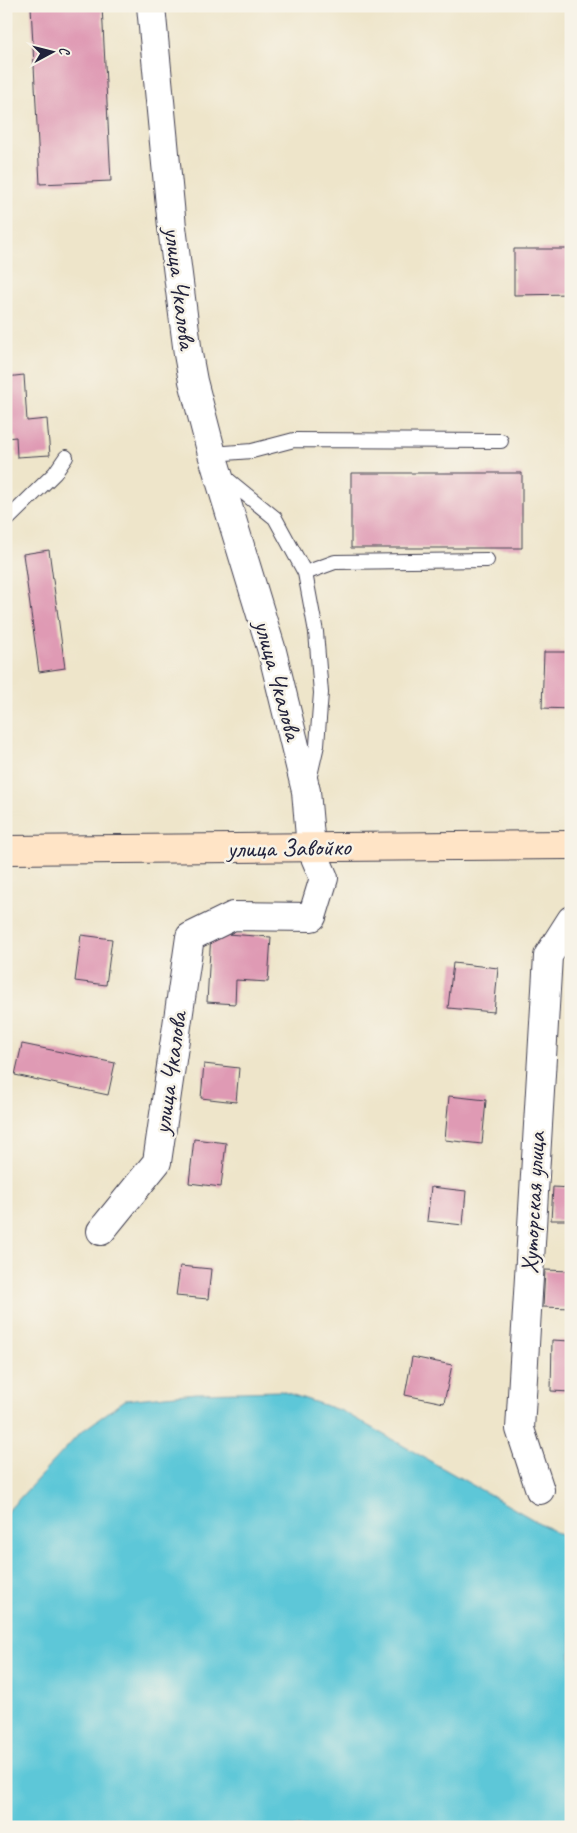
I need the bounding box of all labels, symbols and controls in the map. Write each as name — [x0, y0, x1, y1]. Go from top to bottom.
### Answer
north arrow — [28, 28, 78, 78]
text: С — [56, 46, 74, 57]
street label: улица Чкалова — [156, 223, 204, 354]
street label: улица Чкалова — [246, 615, 310, 746]
street label: улица Завойко — [225, 831, 352, 865]
street label: улица Чкалова — [145, 1007, 195, 1138]
street label: Хуторская улица — [513, 1129, 553, 1275]

